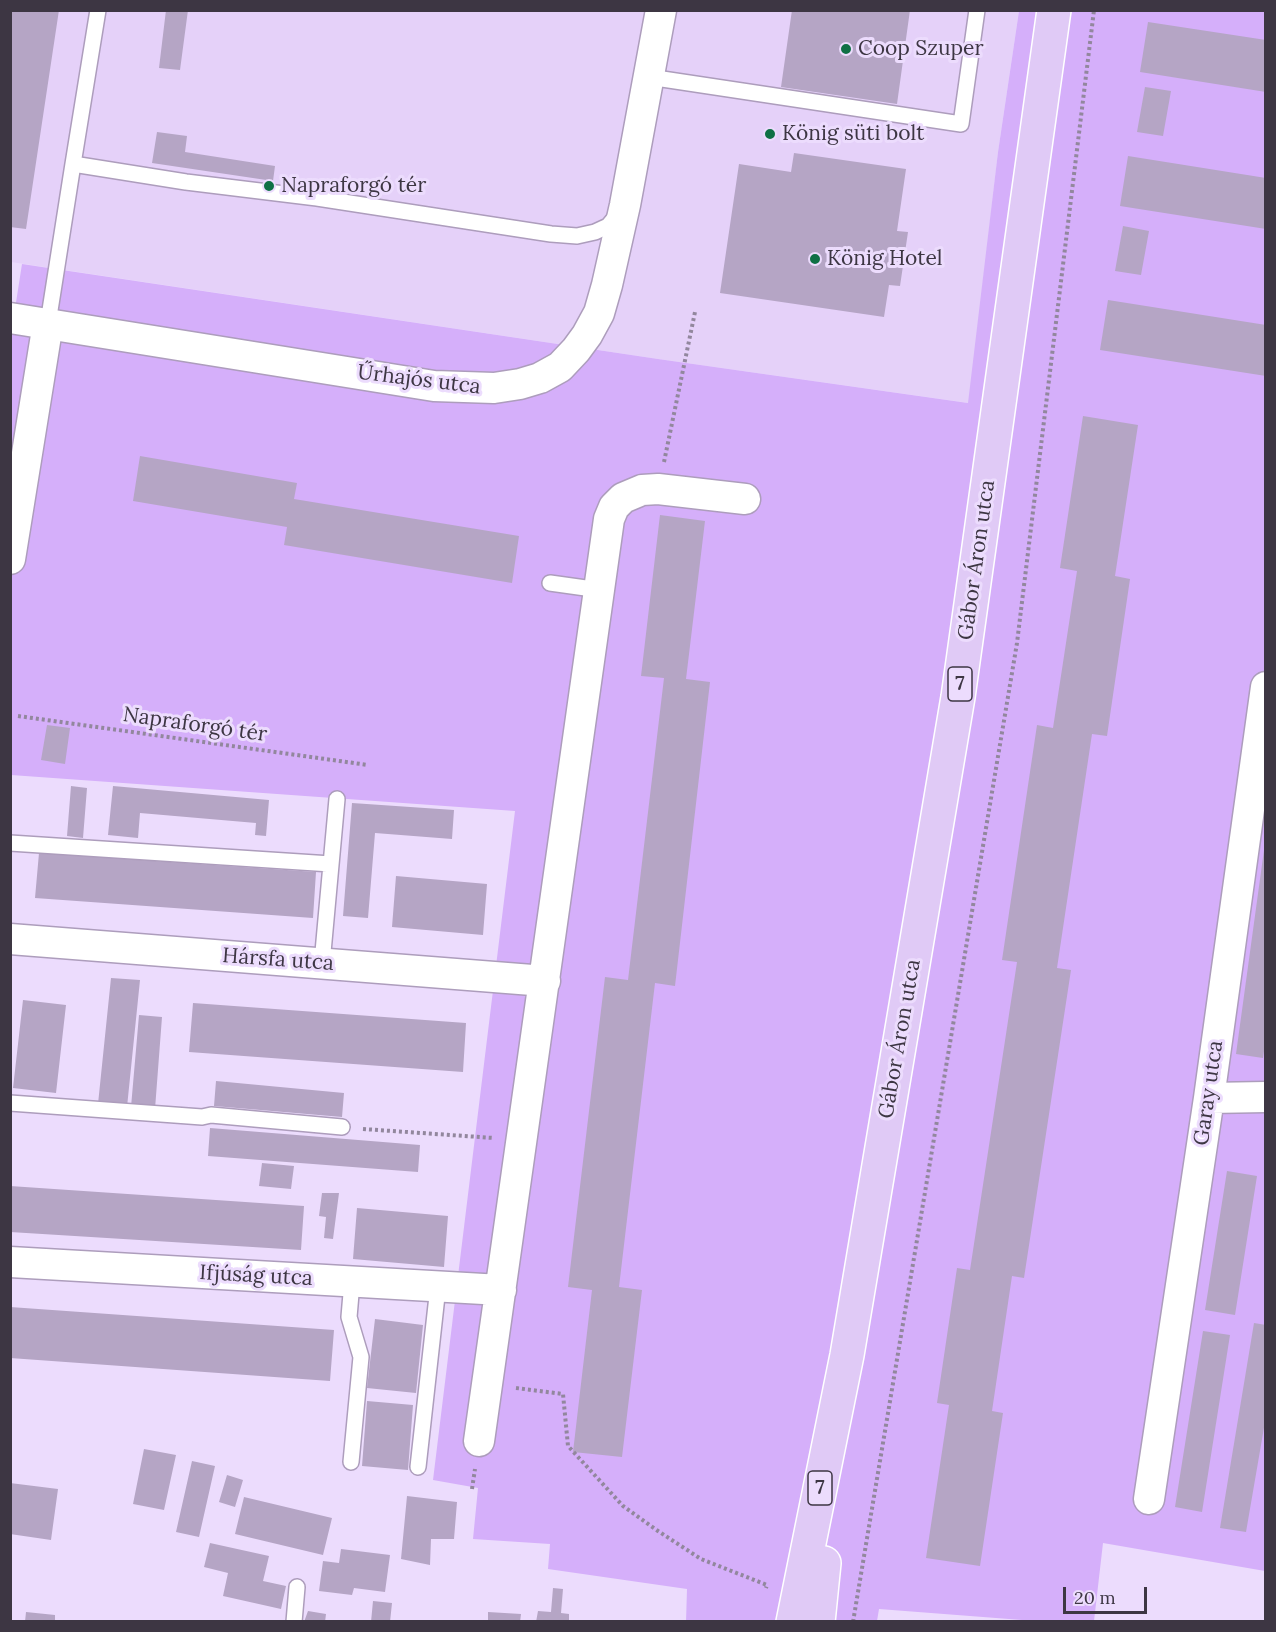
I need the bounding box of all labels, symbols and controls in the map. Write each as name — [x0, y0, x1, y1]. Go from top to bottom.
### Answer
place label: Coop Szuper — [858, 36, 983, 62]
marker: Coop Szuper — [839, 42, 853, 56]
place label: König süti bolt — [782, 121, 924, 147]
marker: König süti bolt — [763, 127, 777, 141]
place label: Napraforgó tér — [281, 173, 426, 199]
marker: Napraforgó tér — [262, 179, 276, 193]
place label: König Hotel — [827, 246, 943, 272]
marker: König Hotel — [808, 252, 822, 266]
street label: Űrhajós utca — [356, 360, 482, 400]
street label: Gábor Áron utca — [953, 478, 1001, 642]
road number: 7 — [948, 667, 972, 701]
street label: Napraforgó tér — [121, 702, 269, 748]
street label: Hársfa utca — [221, 944, 335, 976]
street label: Gábor Áron utca — [874, 957, 926, 1121]
street label: Garay utca — [1189, 1039, 1229, 1147]
street label: Ifjúság utca — [199, 1260, 313, 1292]
road number: 7 — [808, 1471, 832, 1505]
scale bar — [1066, 1575, 1150, 1613]
text: 20 m — [1074, 1586, 1116, 1609]

